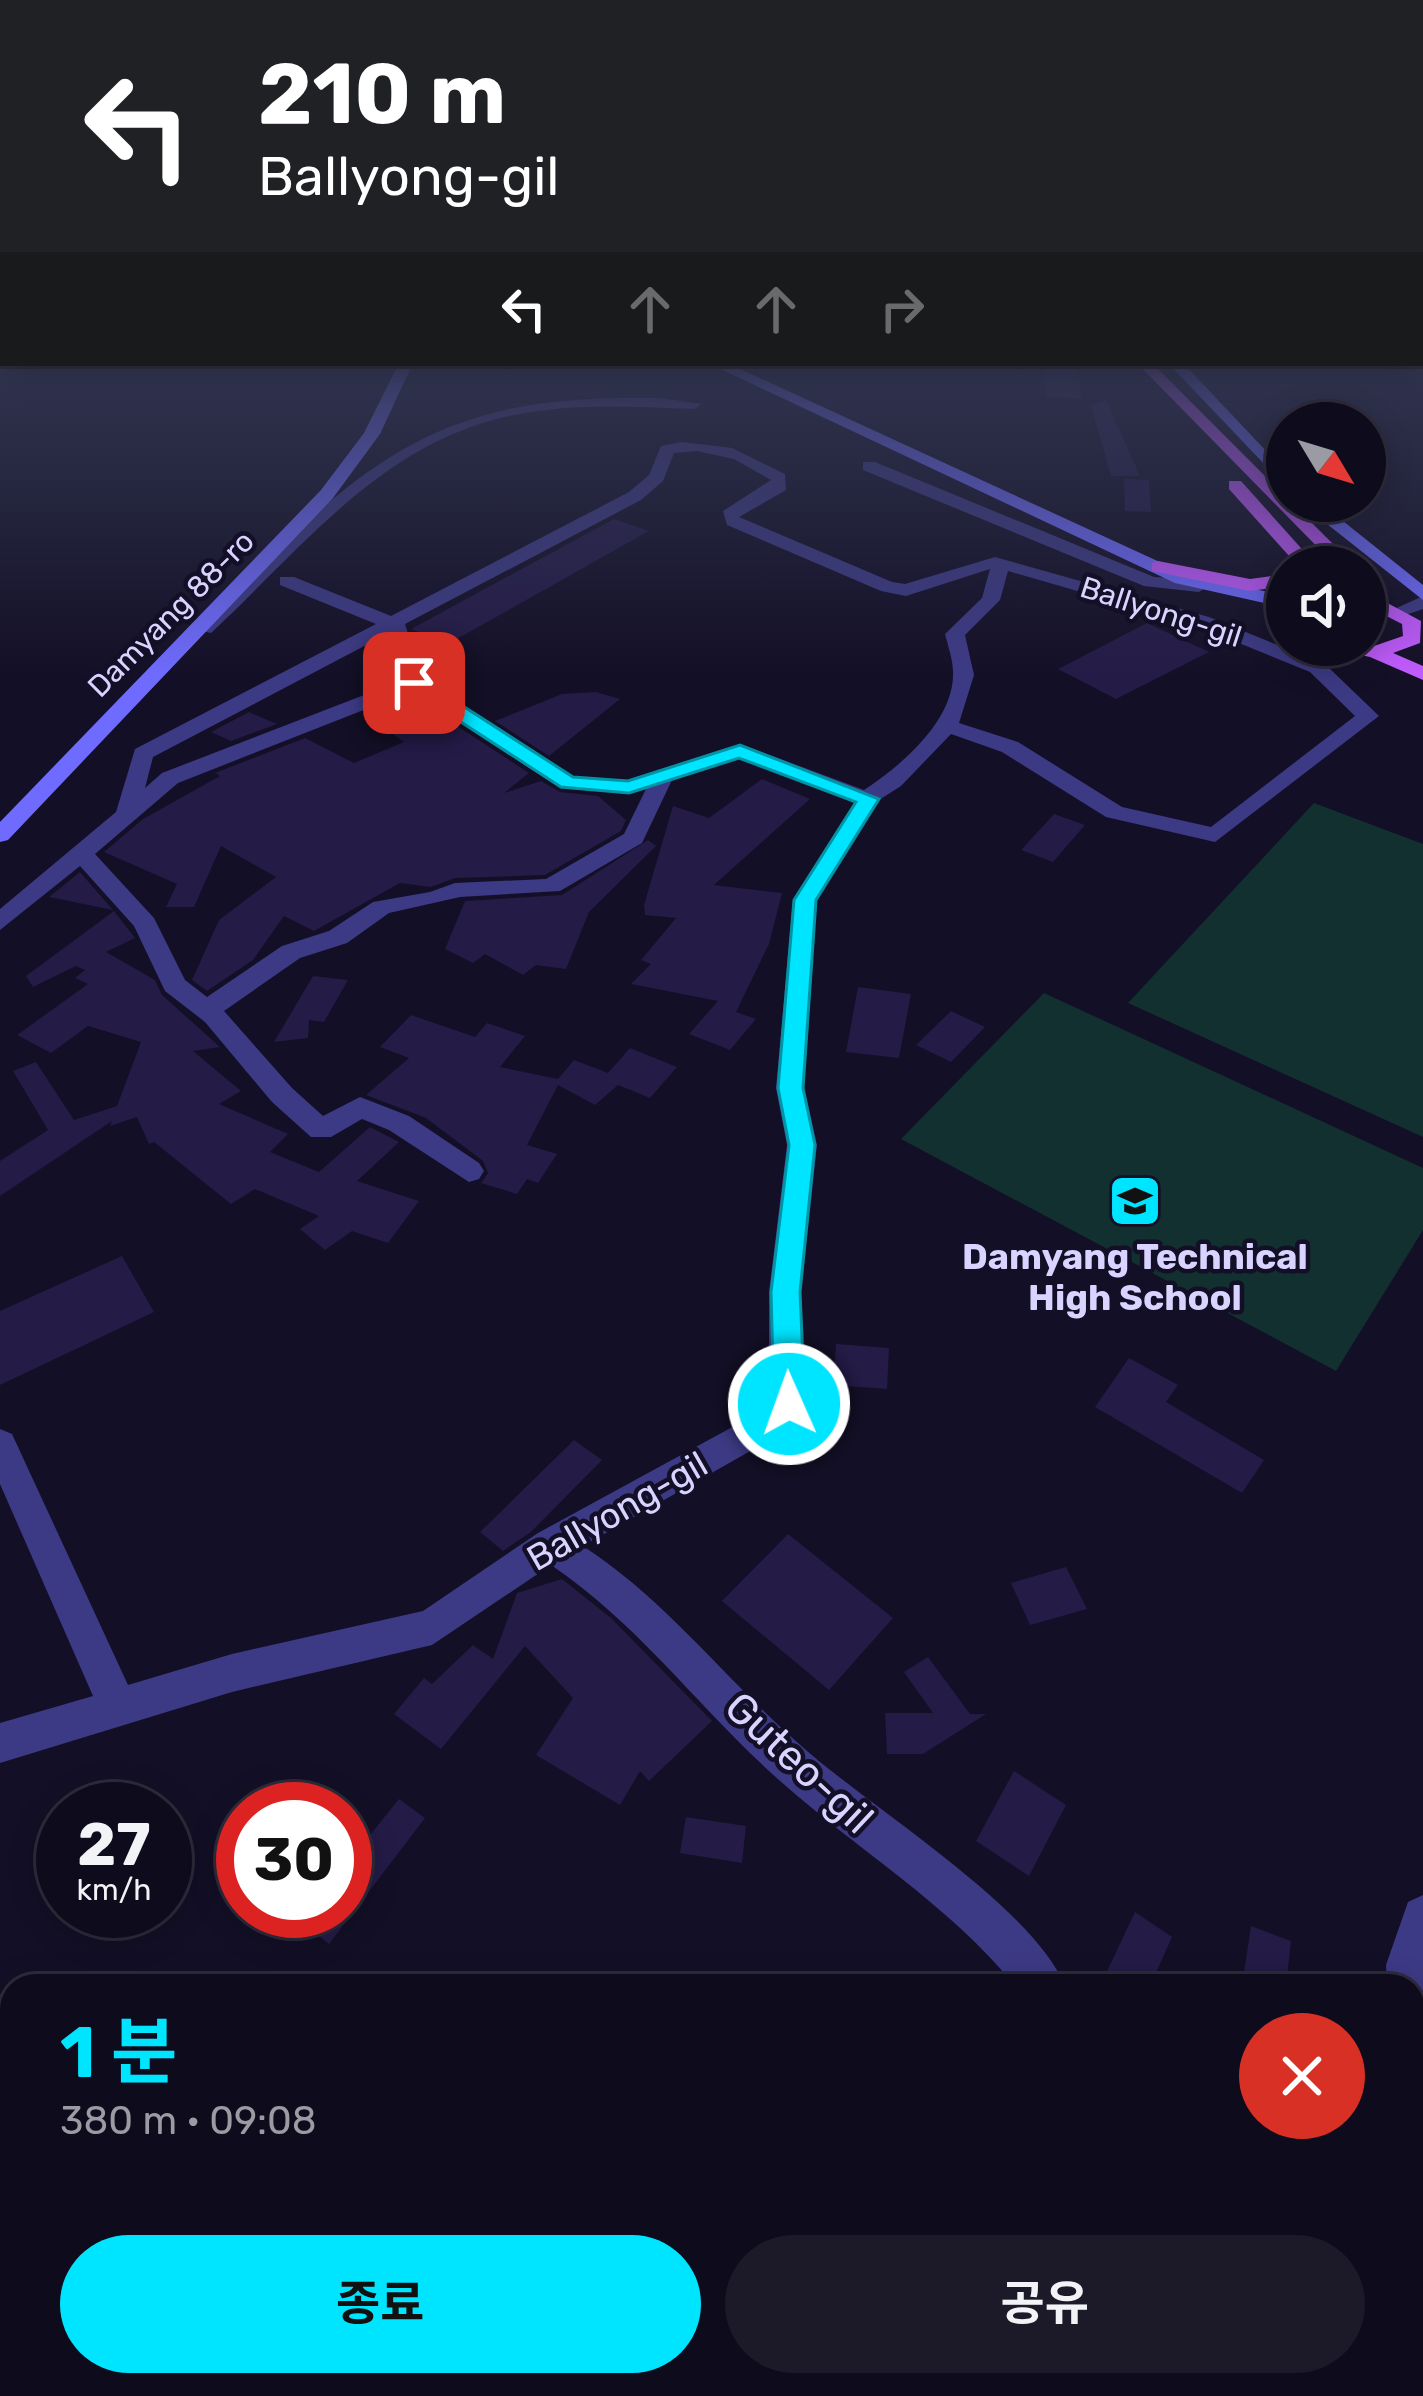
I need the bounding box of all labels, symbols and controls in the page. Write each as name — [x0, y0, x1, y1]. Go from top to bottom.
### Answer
text: 210 m — [258, 44, 506, 144]
icon: left — [60, 48, 216, 204]
text: Ballyong-gil — [258, 145, 560, 209]
icon: left — [491, 276, 557, 342]
icon: ahead — [617, 276, 683, 342]
icon: ahead — [743, 276, 809, 342]
icon: right — [869, 276, 935, 342]
north arrow — [1266, 402, 1386, 522]
map controls — [1266, 402, 1386, 666]
street label: Damyang 88-ro — [80, 523, 262, 705]
button: sound — [1266, 546, 1386, 666]
street label: Ballyong-gil — [1076, 569, 1246, 655]
pin — [363, 632, 465, 734]
icon: arrive — [381, 650, 447, 716]
school or university icon: Damyang Technical High School — [1107, 1173, 1163, 1229]
place label: Damyang Technical High School — [962, 1235, 1308, 1319]
position arrow — [726, 1341, 852, 1467]
street label: Ballyong-gil — [519, 1442, 715, 1580]
street label: Guteo-gil — [715, 1682, 883, 1844]
speed limit sign: 30 — [216, 1782, 372, 1938]
text: 27 — [77, 1809, 151, 1880]
text: km/h — [77, 1872, 151, 1908]
text: 1 분 — [60, 2010, 177, 2095]
button: close — [1239, 2013, 1365, 2139]
text: 380 m · 09:08 — [60, 2098, 317, 2144]
button: 종료 — [60, 2235, 701, 2373]
button: 공유 — [725, 2235, 1365, 2373]

